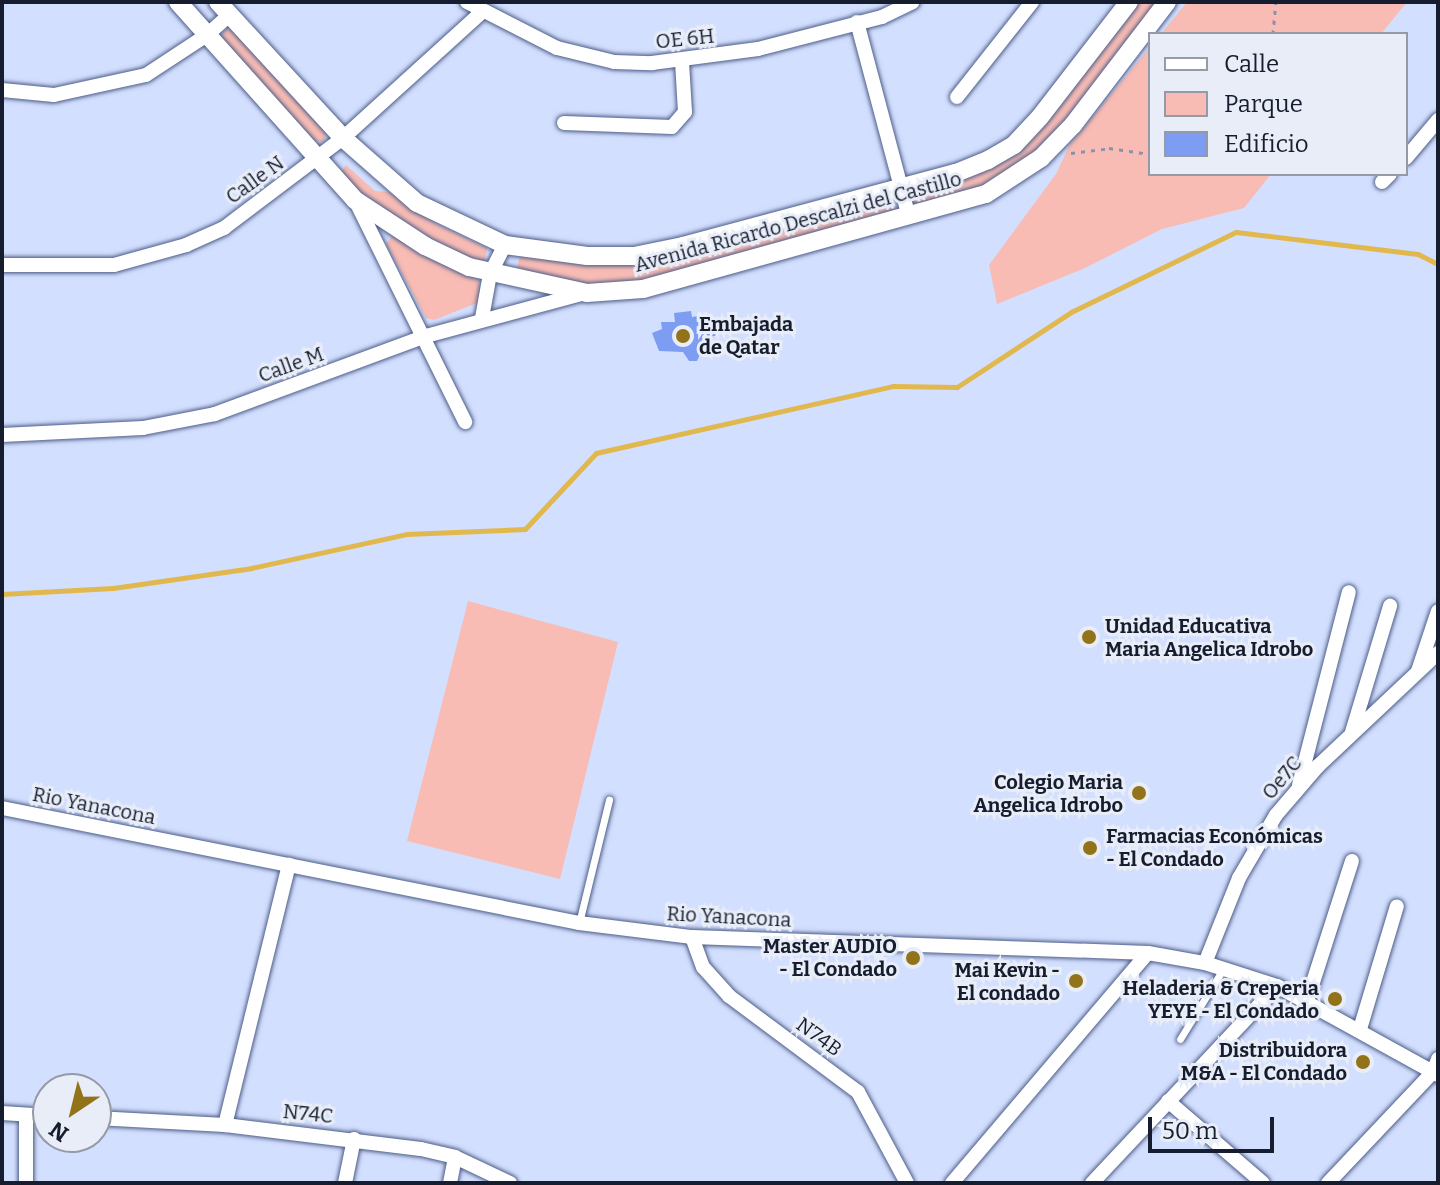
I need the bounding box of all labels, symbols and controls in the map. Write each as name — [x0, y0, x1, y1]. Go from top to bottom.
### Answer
street label: OE 6H — [654, 24, 716, 54]
legend — [1148, 32, 1408, 176]
text: Calle — [1224, 50, 1279, 78]
text: Parque — [1224, 90, 1303, 118]
text: Edificio — [1224, 130, 1309, 158]
street label: Calle N — [221, 151, 289, 209]
street label: Avenida Ricardo Descalzi del Castillo — [632, 167, 964, 277]
place label: Embajada de Qatar — [699, 312, 793, 359]
marker: Embajada de Qatar — [674, 327, 692, 345]
street label: Calle M — [255, 342, 327, 388]
place label: Unidad Educativa Maria Angelica Idrobo — [1105, 614, 1313, 661]
marker: Unidad Educativa Maria Angelica Idrobo — [1080, 628, 1098, 646]
street label: Oe7C — [1257, 752, 1307, 804]
place label: Colegio Maria Angelica Idrobo — [973, 770, 1123, 817]
street label: Rio Yanacona — [30, 782, 158, 830]
marker: Colegio Maria Angelica Idrobo — [1130, 784, 1148, 802]
place label: Farmacias Económicas - El Condado — [1106, 824, 1323, 871]
marker: Farmacias Económicas - El Condado — [1081, 839, 1099, 857]
street label: Rio Yanacona — [666, 902, 792, 932]
place label: Master AUDIO - El Condado — [763, 934, 897, 981]
marker: Master AUDIO - El Condado — [904, 949, 922, 967]
place label: Mai Kevin - El condado — [955, 958, 1060, 1005]
marker: Mai Kevin - El condado — [1067, 972, 1085, 990]
place label: Heladeria & Creperia YEYE - El Condado — [1123, 976, 1319, 1023]
marker: Heladeria & Creperia YEYE - El Condado — [1326, 990, 1344, 1008]
street label: N74B — [792, 1013, 846, 1061]
place label: Distribuidora M&A - El Condado — [1181, 1038, 1347, 1085]
marker: Distribuidora M&A - El Condado — [1354, 1053, 1372, 1071]
north arrow — [32, 1073, 112, 1153]
street label: N74C — [282, 1099, 334, 1129]
scale bar — [1152, 1101, 1278, 1151]
text: N — [44, 1116, 74, 1147]
text: 50 m — [1162, 1117, 1218, 1145]

